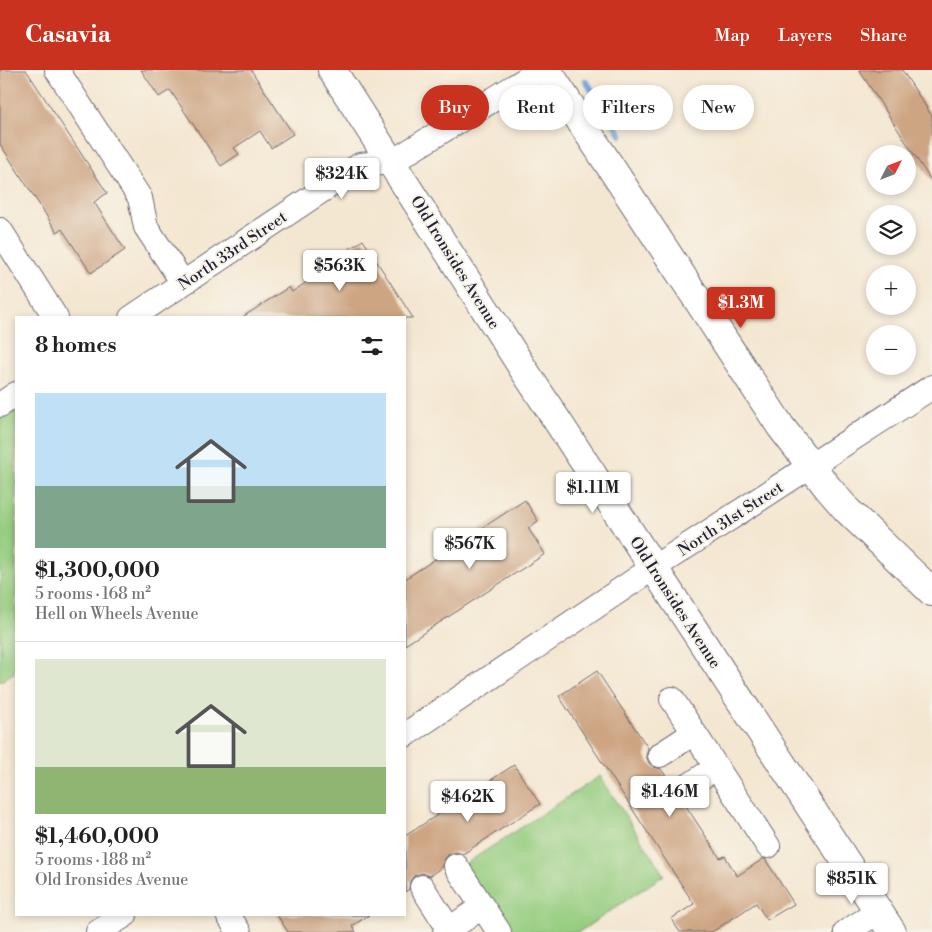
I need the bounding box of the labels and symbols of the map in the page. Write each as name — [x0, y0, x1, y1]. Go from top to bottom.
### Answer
north arrow — [866, 145, 916, 195]
pin: $324K — [307, 158, 377, 200]
street label: Old Ironsides Avenue — [406, 192, 504, 333]
street label: North 33rd Street — [174, 207, 291, 295]
pin: $563K — [305, 250, 375, 292]
pin: $1.3M — [706, 286, 776, 329]
pin: $1.11M — [552, 472, 634, 514]
street label: North 31st Street — [674, 477, 787, 560]
pin: $567K — [435, 528, 505, 570]
street label: Old Ironsides Avenue — [625, 533, 725, 672]
pin: $1.46M — [629, 776, 711, 818]
pin: $462K — [433, 780, 503, 823]
pin: $851K — [817, 862, 887, 905]

